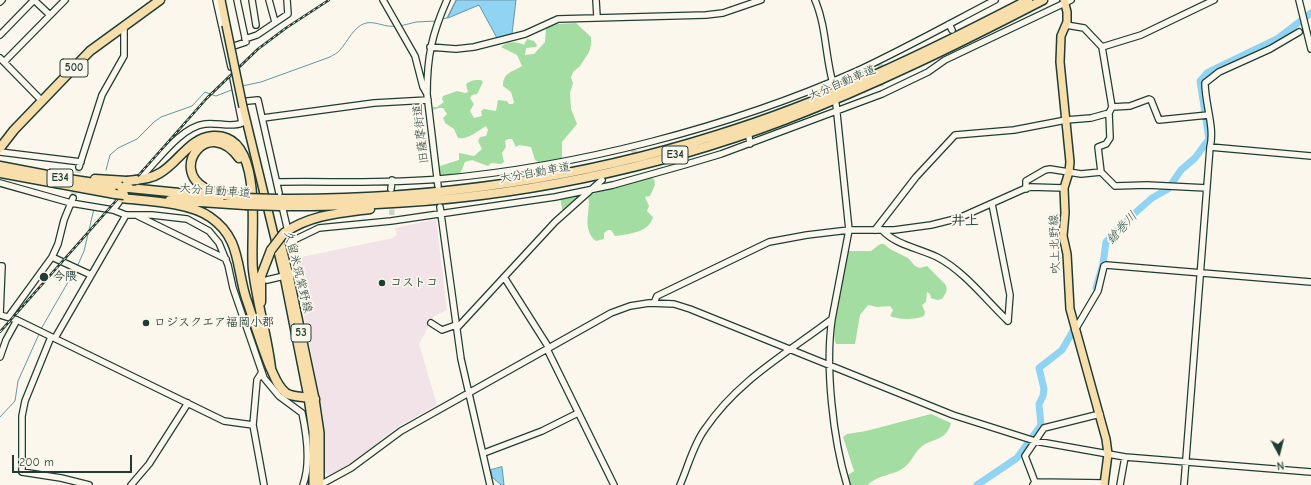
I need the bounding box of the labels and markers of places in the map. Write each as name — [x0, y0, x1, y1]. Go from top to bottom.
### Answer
place label: 今隈 — [53, 270, 77, 284]
marker: 今隈 — [38, 271, 50, 283]
place label: コストコ — [390, 276, 438, 290]
marker: コストコ — [377, 278, 387, 288]
place label: ロジスクエア福岡小郡 — [154, 316, 274, 330]
marker: ロジスクエア福岡小郡 — [141, 318, 151, 328]

